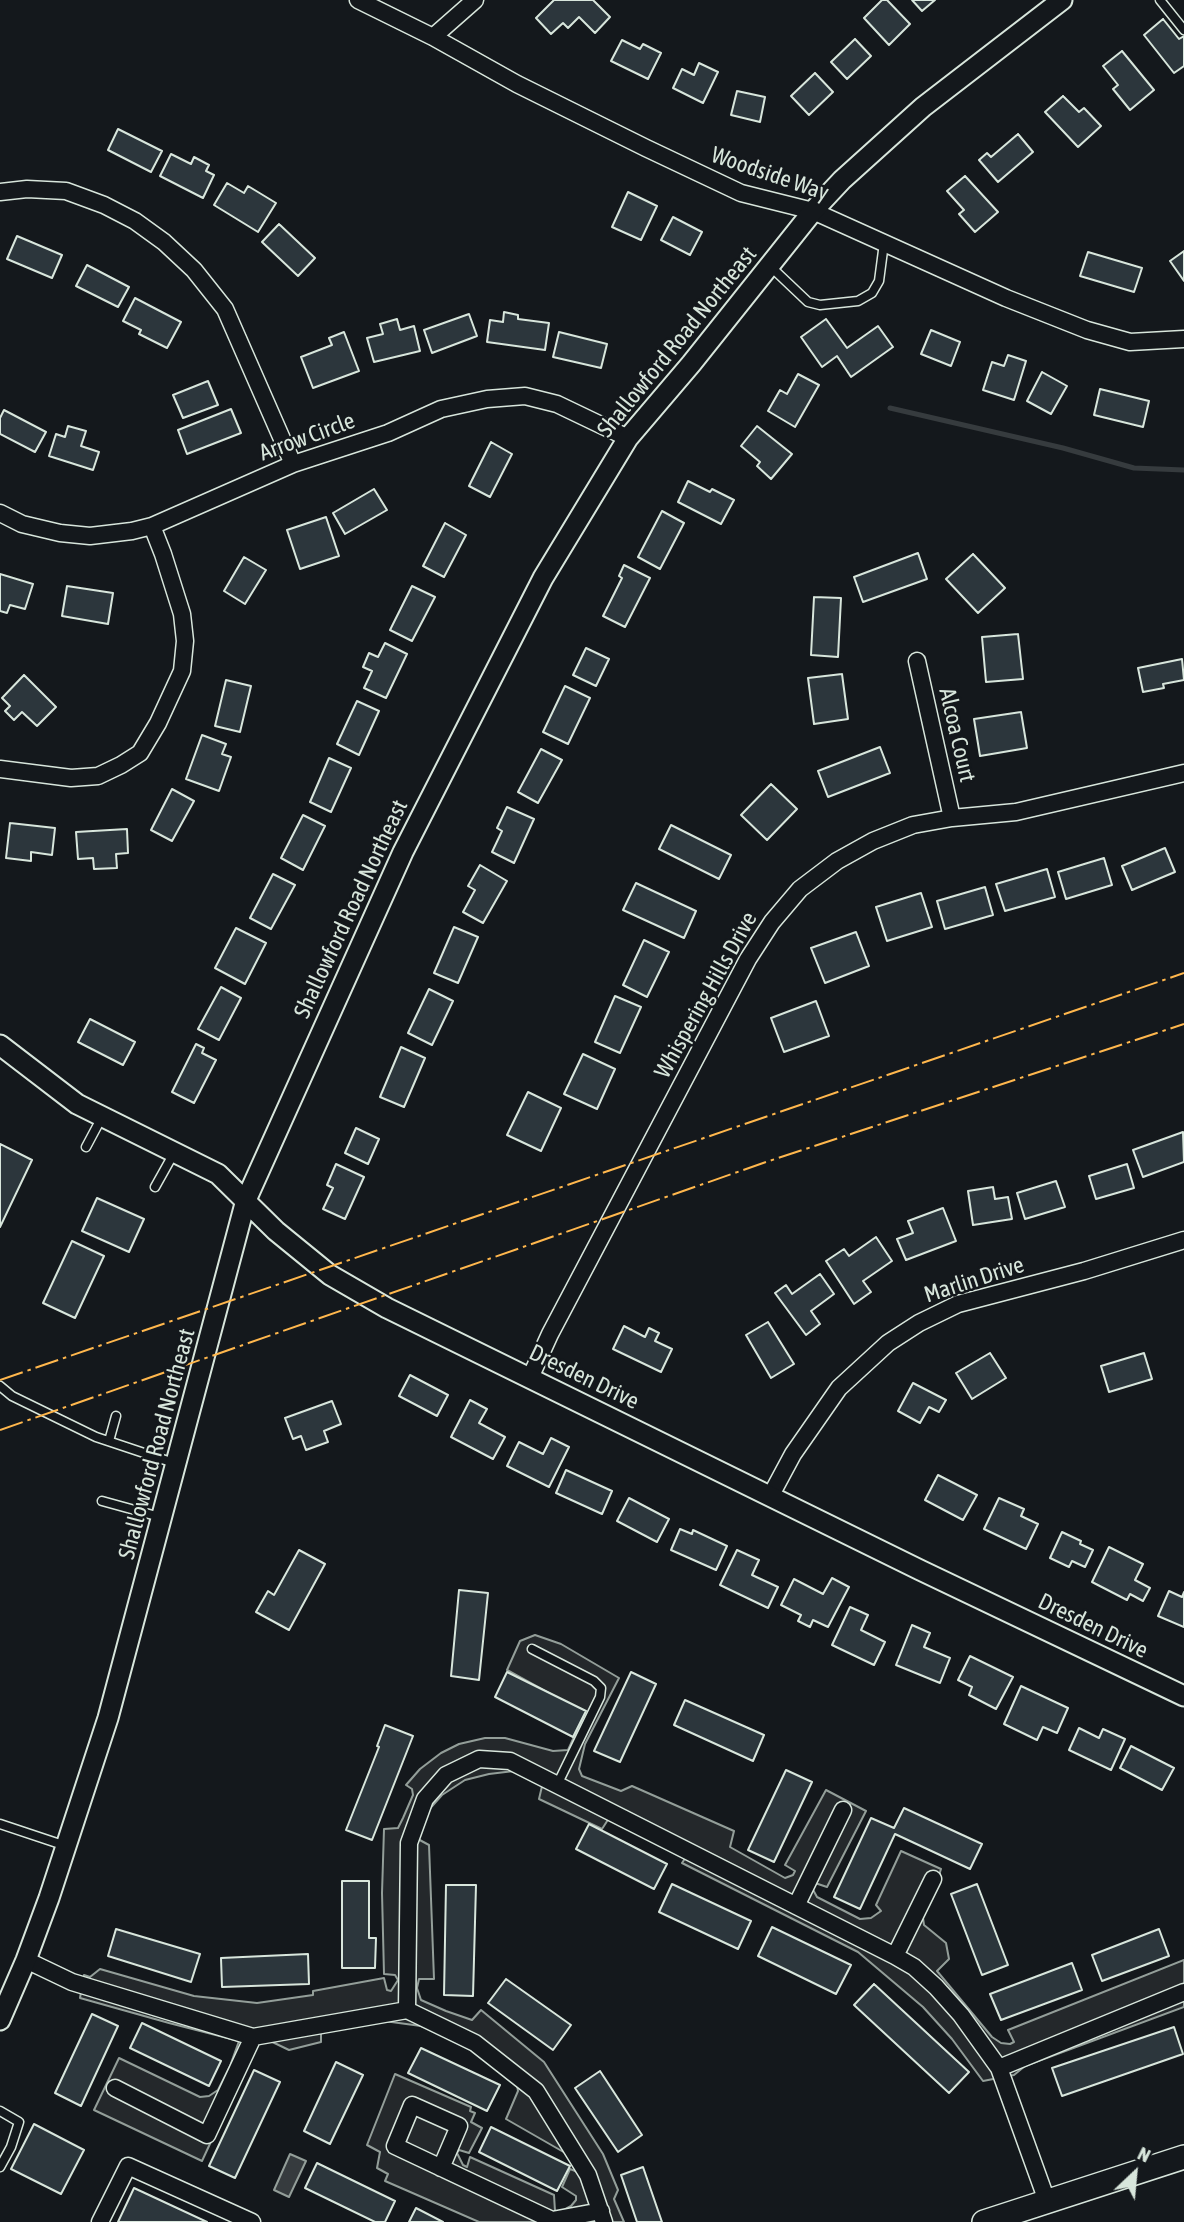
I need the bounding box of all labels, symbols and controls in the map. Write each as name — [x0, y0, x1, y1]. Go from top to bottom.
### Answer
street label: Woodside Way — [708, 141, 832, 207]
street label: Shallowford Road Northeast — [592, 241, 762, 443]
street label: Arrow Circle — [256, 407, 358, 467]
street label: Alcoa Court — [933, 685, 981, 785]
street label: Shallowford Road Northeast — [288, 796, 414, 1022]
street label: Whispering Hills Drive — [649, 907, 763, 1083]
street label: Marlin Drive — [921, 1251, 1027, 1309]
street label: Shallowford Road Northeast — [113, 1326, 201, 1562]
street label: Dresden Drive — [525, 1339, 643, 1415]
street label: Dresden Drive — [1034, 1588, 1152, 1664]
north arrow — [1100, 2138, 1170, 2208]
text: N — [1134, 2142, 1154, 2166]

